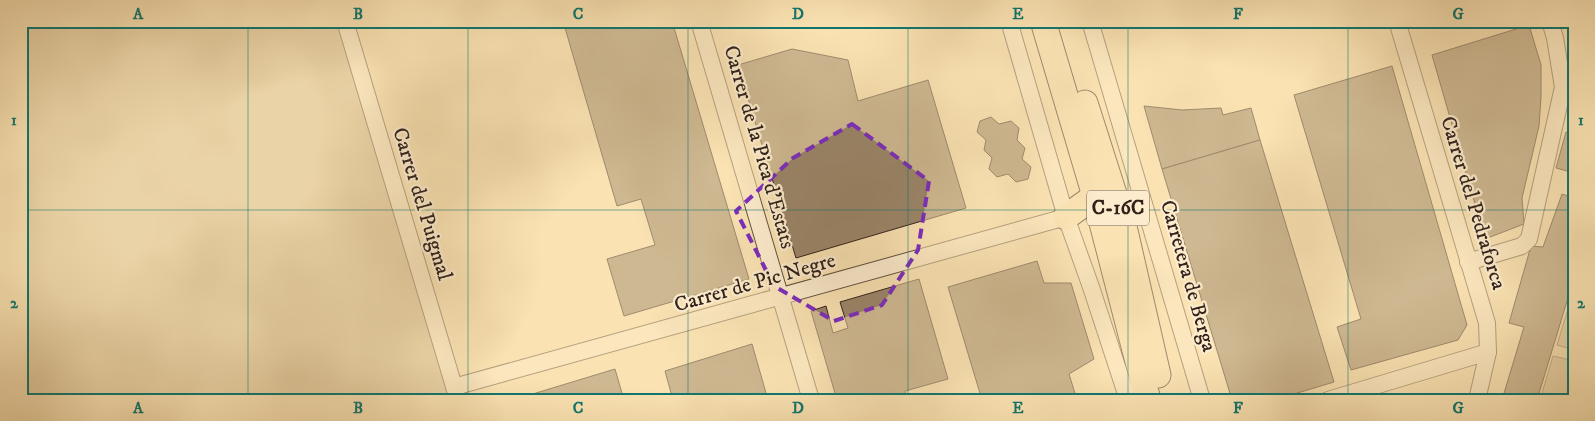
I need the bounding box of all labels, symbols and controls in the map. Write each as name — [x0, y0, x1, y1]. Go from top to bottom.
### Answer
text: A — [132, 4, 144, 24]
text: B — [353, 4, 363, 24]
text: C — [573, 4, 583, 24]
text: D — [792, 4, 804, 24]
text: E — [1012, 4, 1024, 24]
text: F — [1233, 4, 1243, 24]
text: G — [1452, 4, 1464, 24]
street label: Carrer de la Pica d'Estats — [718, 42, 800, 252]
text: 1 — [11, 110, 17, 130]
text: 1 — [1578, 110, 1584, 130]
street label: Carrer del Pedraforca — [1434, 113, 1512, 293]
street label: Carrer del Puigmal — [386, 124, 458, 284]
road number: C-16C — [1087, 190, 1149, 226]
street label: Carretera de Berga — [1154, 197, 1222, 355]
street label: Carrer de Pic Negre — [671, 247, 839, 318]
text: 2 — [10, 293, 19, 313]
text: 2 — [1577, 293, 1586, 313]
text: A — [132, 398, 144, 418]
text: B — [353, 398, 363, 418]
text: C — [573, 398, 583, 418]
text: D — [792, 398, 804, 418]
text: E — [1012, 398, 1024, 418]
text: F — [1233, 398, 1243, 418]
text: G — [1452, 398, 1464, 418]

